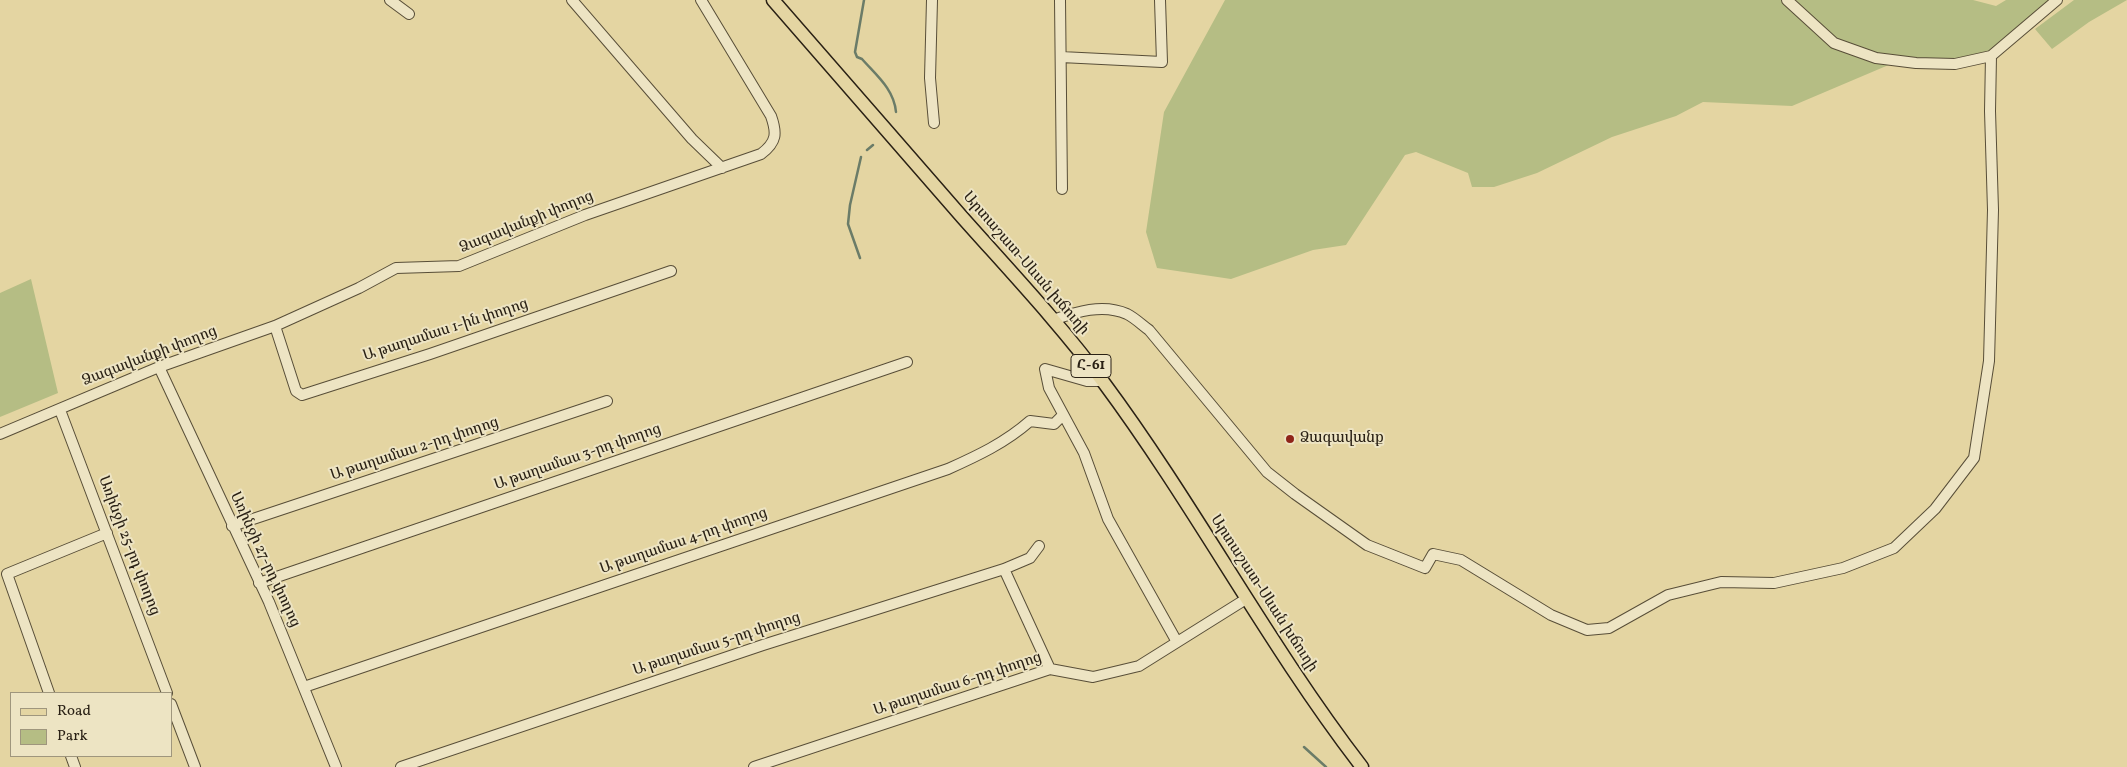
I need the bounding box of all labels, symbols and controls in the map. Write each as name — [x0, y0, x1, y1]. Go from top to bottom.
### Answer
street label: Ձագավանքի փողոց — [457, 188, 597, 258]
street label: Արտաշատ-Սևան խճուղի — [958, 189, 1092, 339]
street label: Ա թաղամաս 1-ին փողոց — [361, 296, 531, 366]
street label: Ձագավանքի փողոց — [80, 323, 220, 391]
road number: Հ-61 — [1071, 354, 1111, 378]
street label: Ա թաղամաս 2-րդ փողոց — [329, 414, 501, 486]
street label: Ա թաղամաս 3-րդ փողոց — [492, 421, 664, 495]
place label: Ձագավանք — [1300, 430, 1384, 448]
marker: Ձագավանք — [1284, 433, 1296, 445]
street label: Առինջի 25-րդ փողոց — [93, 474, 163, 618]
street label: Առինջի 27-րդ փողոց — [225, 490, 303, 630]
street label: Ա թաղամաս 4-րդ փողոց — [598, 505, 770, 579]
street label: Արտաշատ-Սևան խճուղի — [1205, 512, 1321, 676]
street label: Ա թաղամաս 5-րդ փողոց — [631, 609, 803, 681]
street label: Ա թաղամաս 6-րդ փողոց — [872, 649, 1044, 721]
legend — [10, 692, 172, 757]
text: Road — [57, 701, 91, 722]
text: Park — [57, 726, 88, 747]

